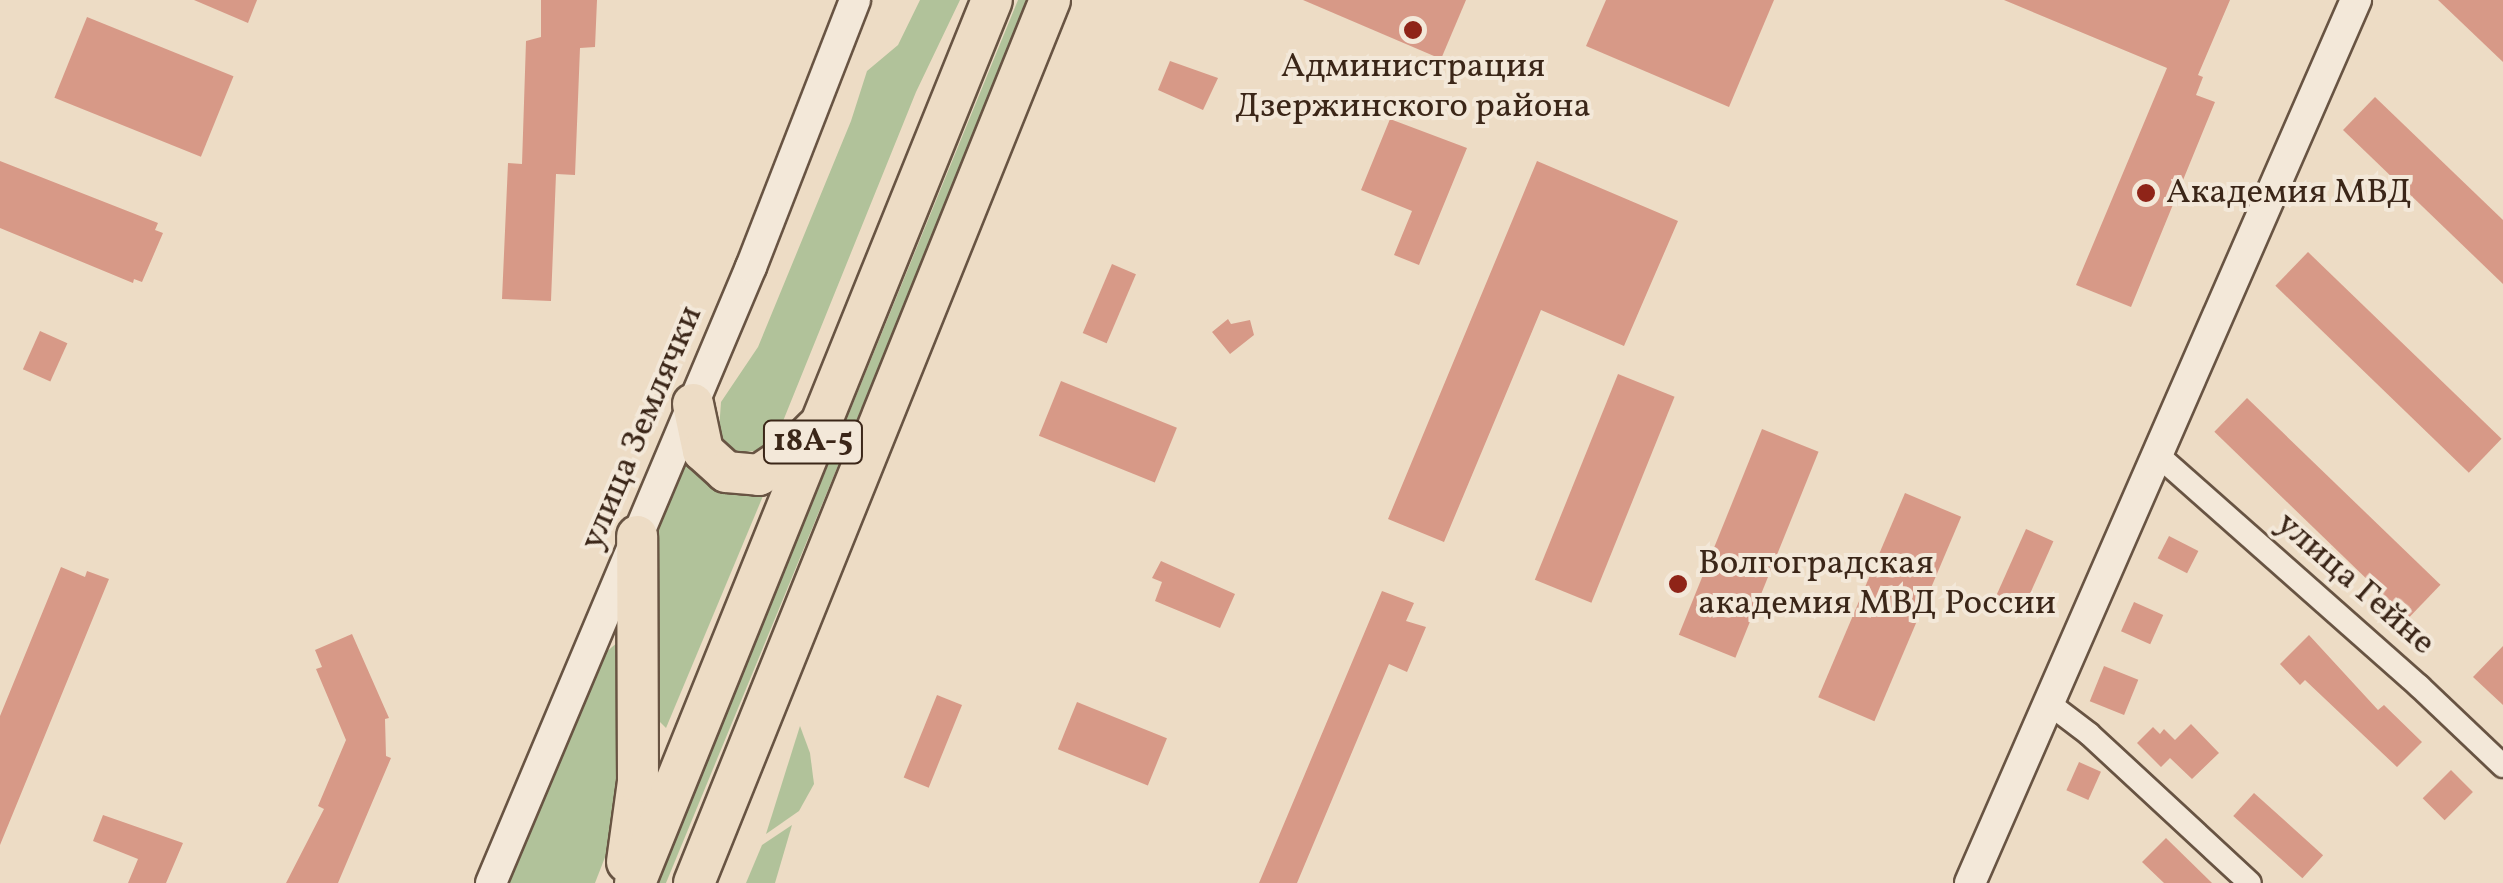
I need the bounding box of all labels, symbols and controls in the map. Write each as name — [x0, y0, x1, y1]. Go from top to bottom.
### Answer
marker: Администрация Дзержинского района — [1402, 19, 1424, 41]
place label: Администрация Дзержинского района — [1235, 46, 1591, 128]
place label: Академия МВД — [2166, 172, 2412, 214]
marker: Академия МВД — [2135, 182, 2157, 204]
street label: улица Землячки — [572, 300, 712, 556]
road number: 18А-5 — [760, 415, 866, 469]
street label: улица Гейне — [2267, 503, 2443, 665]
place label: Волгоградская академия МВД России — [1698, 543, 2056, 625]
marker: Волгоградская академия МВД России — [1667, 573, 1689, 595]

